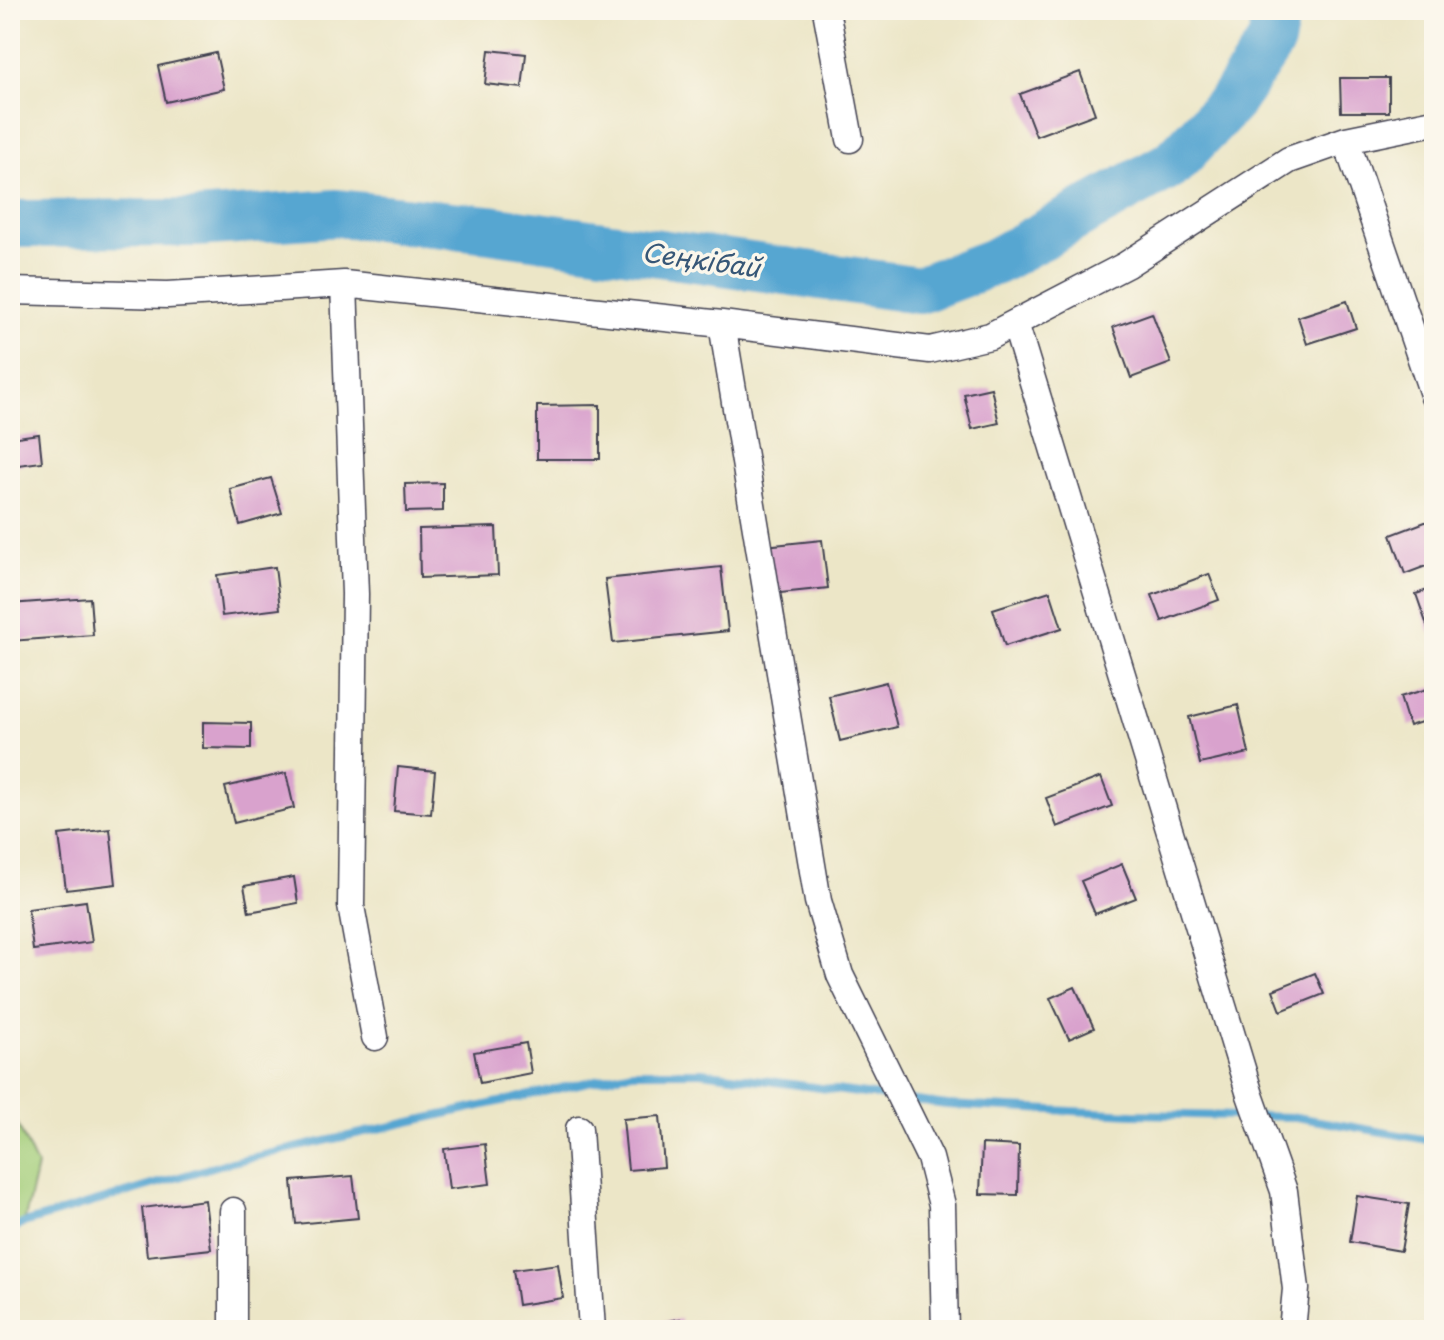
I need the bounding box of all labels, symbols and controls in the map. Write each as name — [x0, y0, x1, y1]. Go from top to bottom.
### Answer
water label: Сеңкібай — [640, 231, 766, 287]

